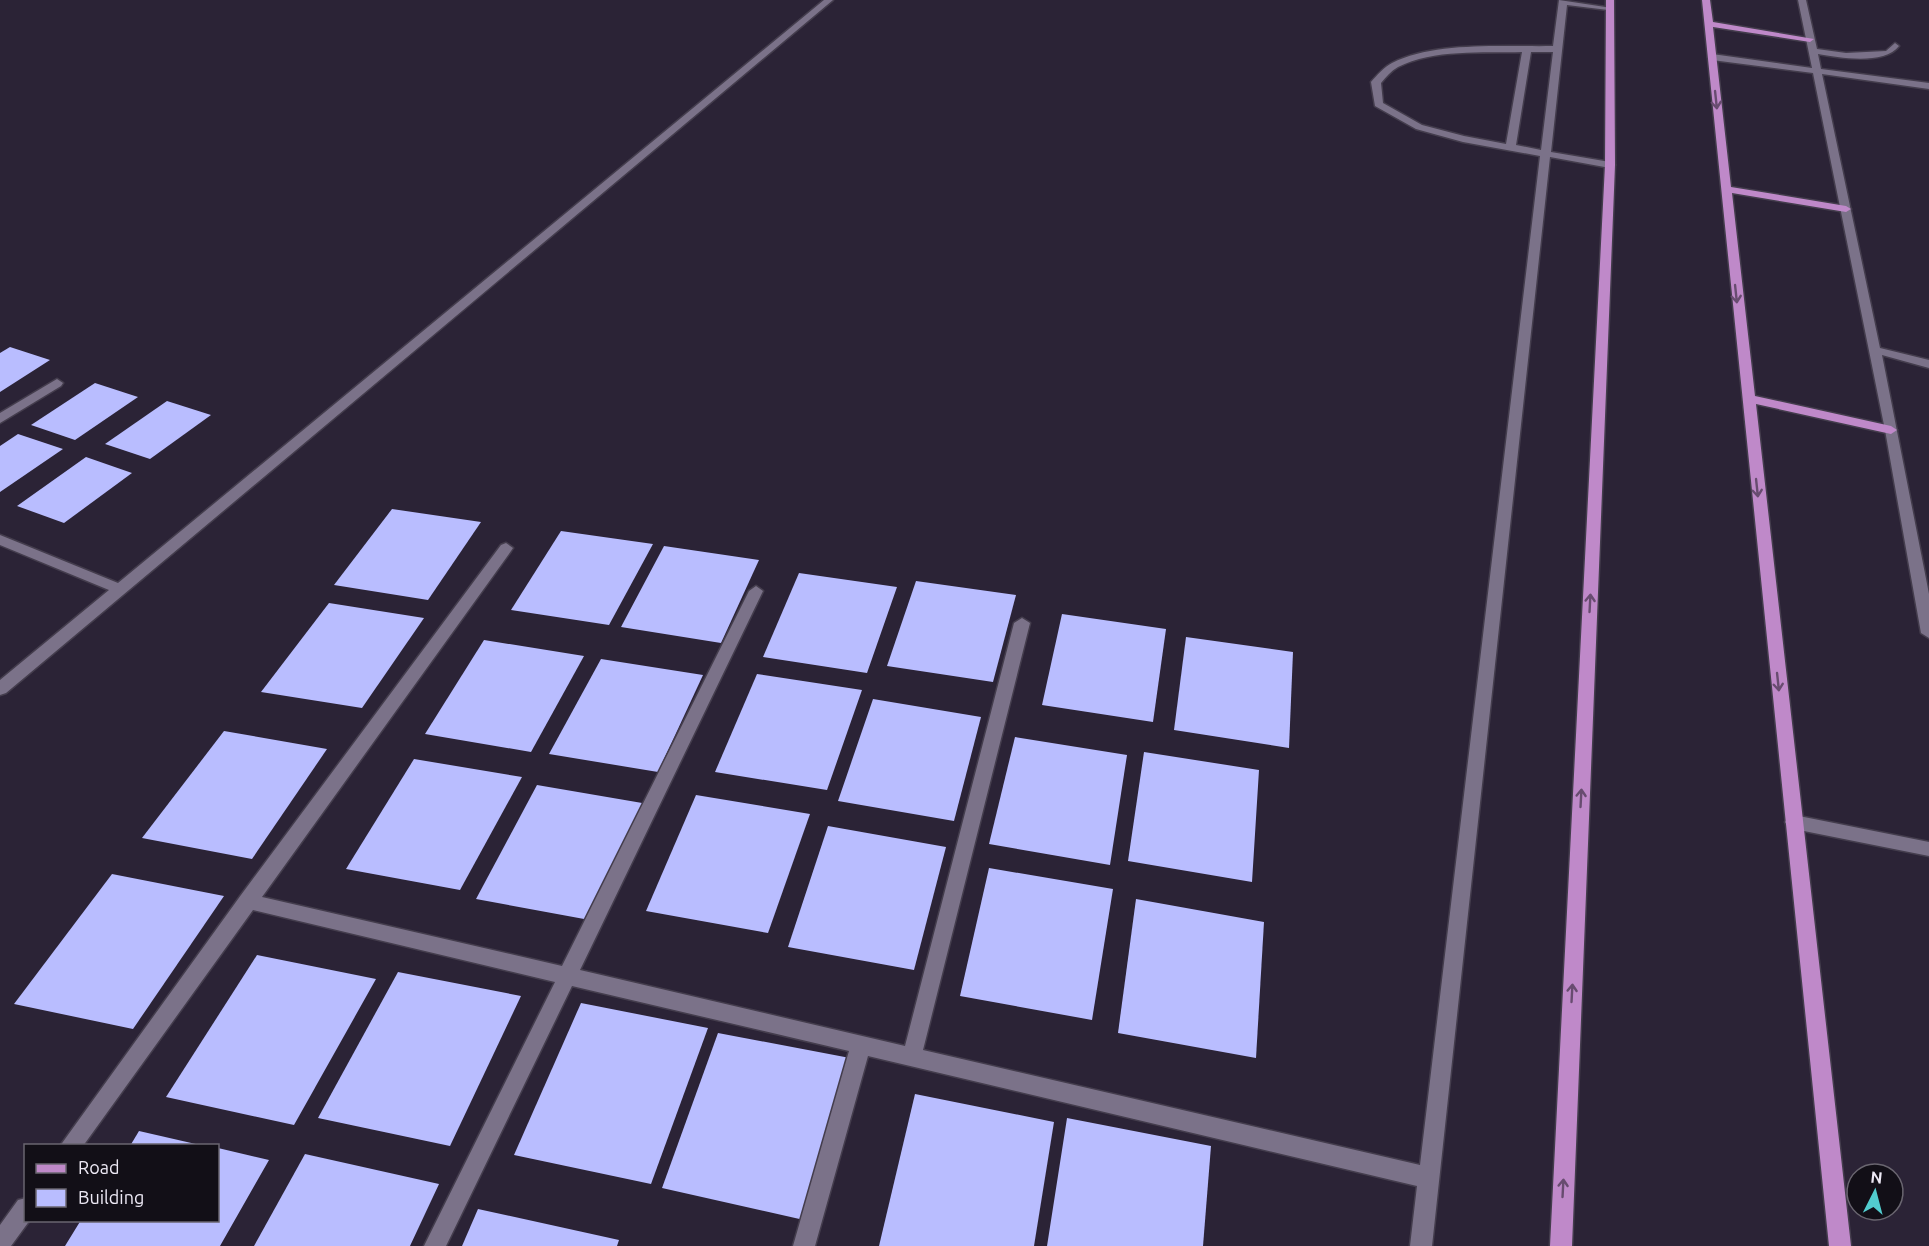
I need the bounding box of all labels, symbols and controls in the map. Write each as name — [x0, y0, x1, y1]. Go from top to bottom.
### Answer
one-way arrow — [1711, 90, 1722, 109]
one-way arrow — [1731, 284, 1742, 303]
one-way arrow — [1752, 477, 1763, 497]
one-way arrow — [1584, 594, 1596, 614]
one-way arrow — [1773, 671, 1784, 691]
one-way arrow — [1576, 788, 1587, 808]
one-way arrow — [1567, 983, 1578, 1003]
legend — [24, 1144, 219, 1222]
text: Road — [78, 1157, 120, 1177]
north arrow — [1845, 1162, 1905, 1222]
text: N — [1870, 1168, 1883, 1187]
one-way arrow — [1558, 1178, 1569, 1198]
text: Building — [78, 1187, 144, 1207]

